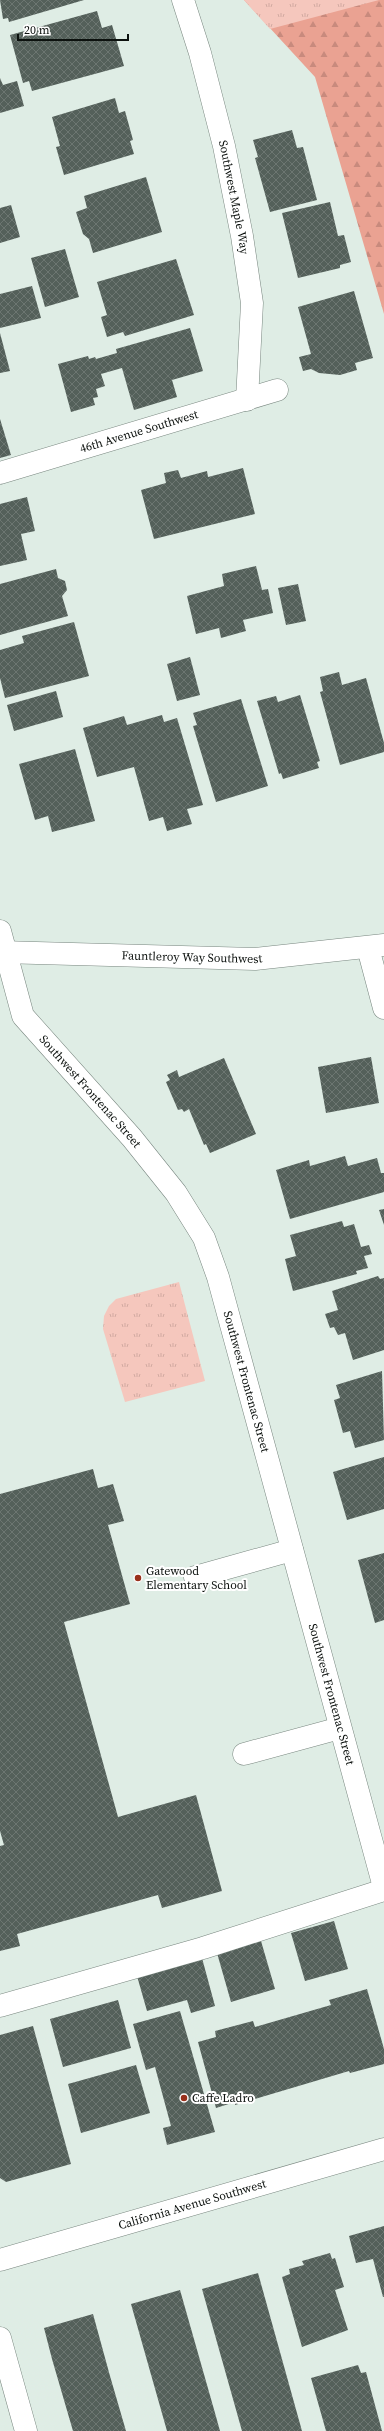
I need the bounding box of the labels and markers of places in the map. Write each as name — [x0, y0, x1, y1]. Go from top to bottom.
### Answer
place label: Gatewood Elementary School — [146, 1563, 247, 1593]
marker: Gatewood Elementary School — [133, 1573, 143, 1583]
place label: Caffe Ladro — [192, 2090, 254, 2106]
marker: Caffe Ladro — [179, 2093, 189, 2103]

